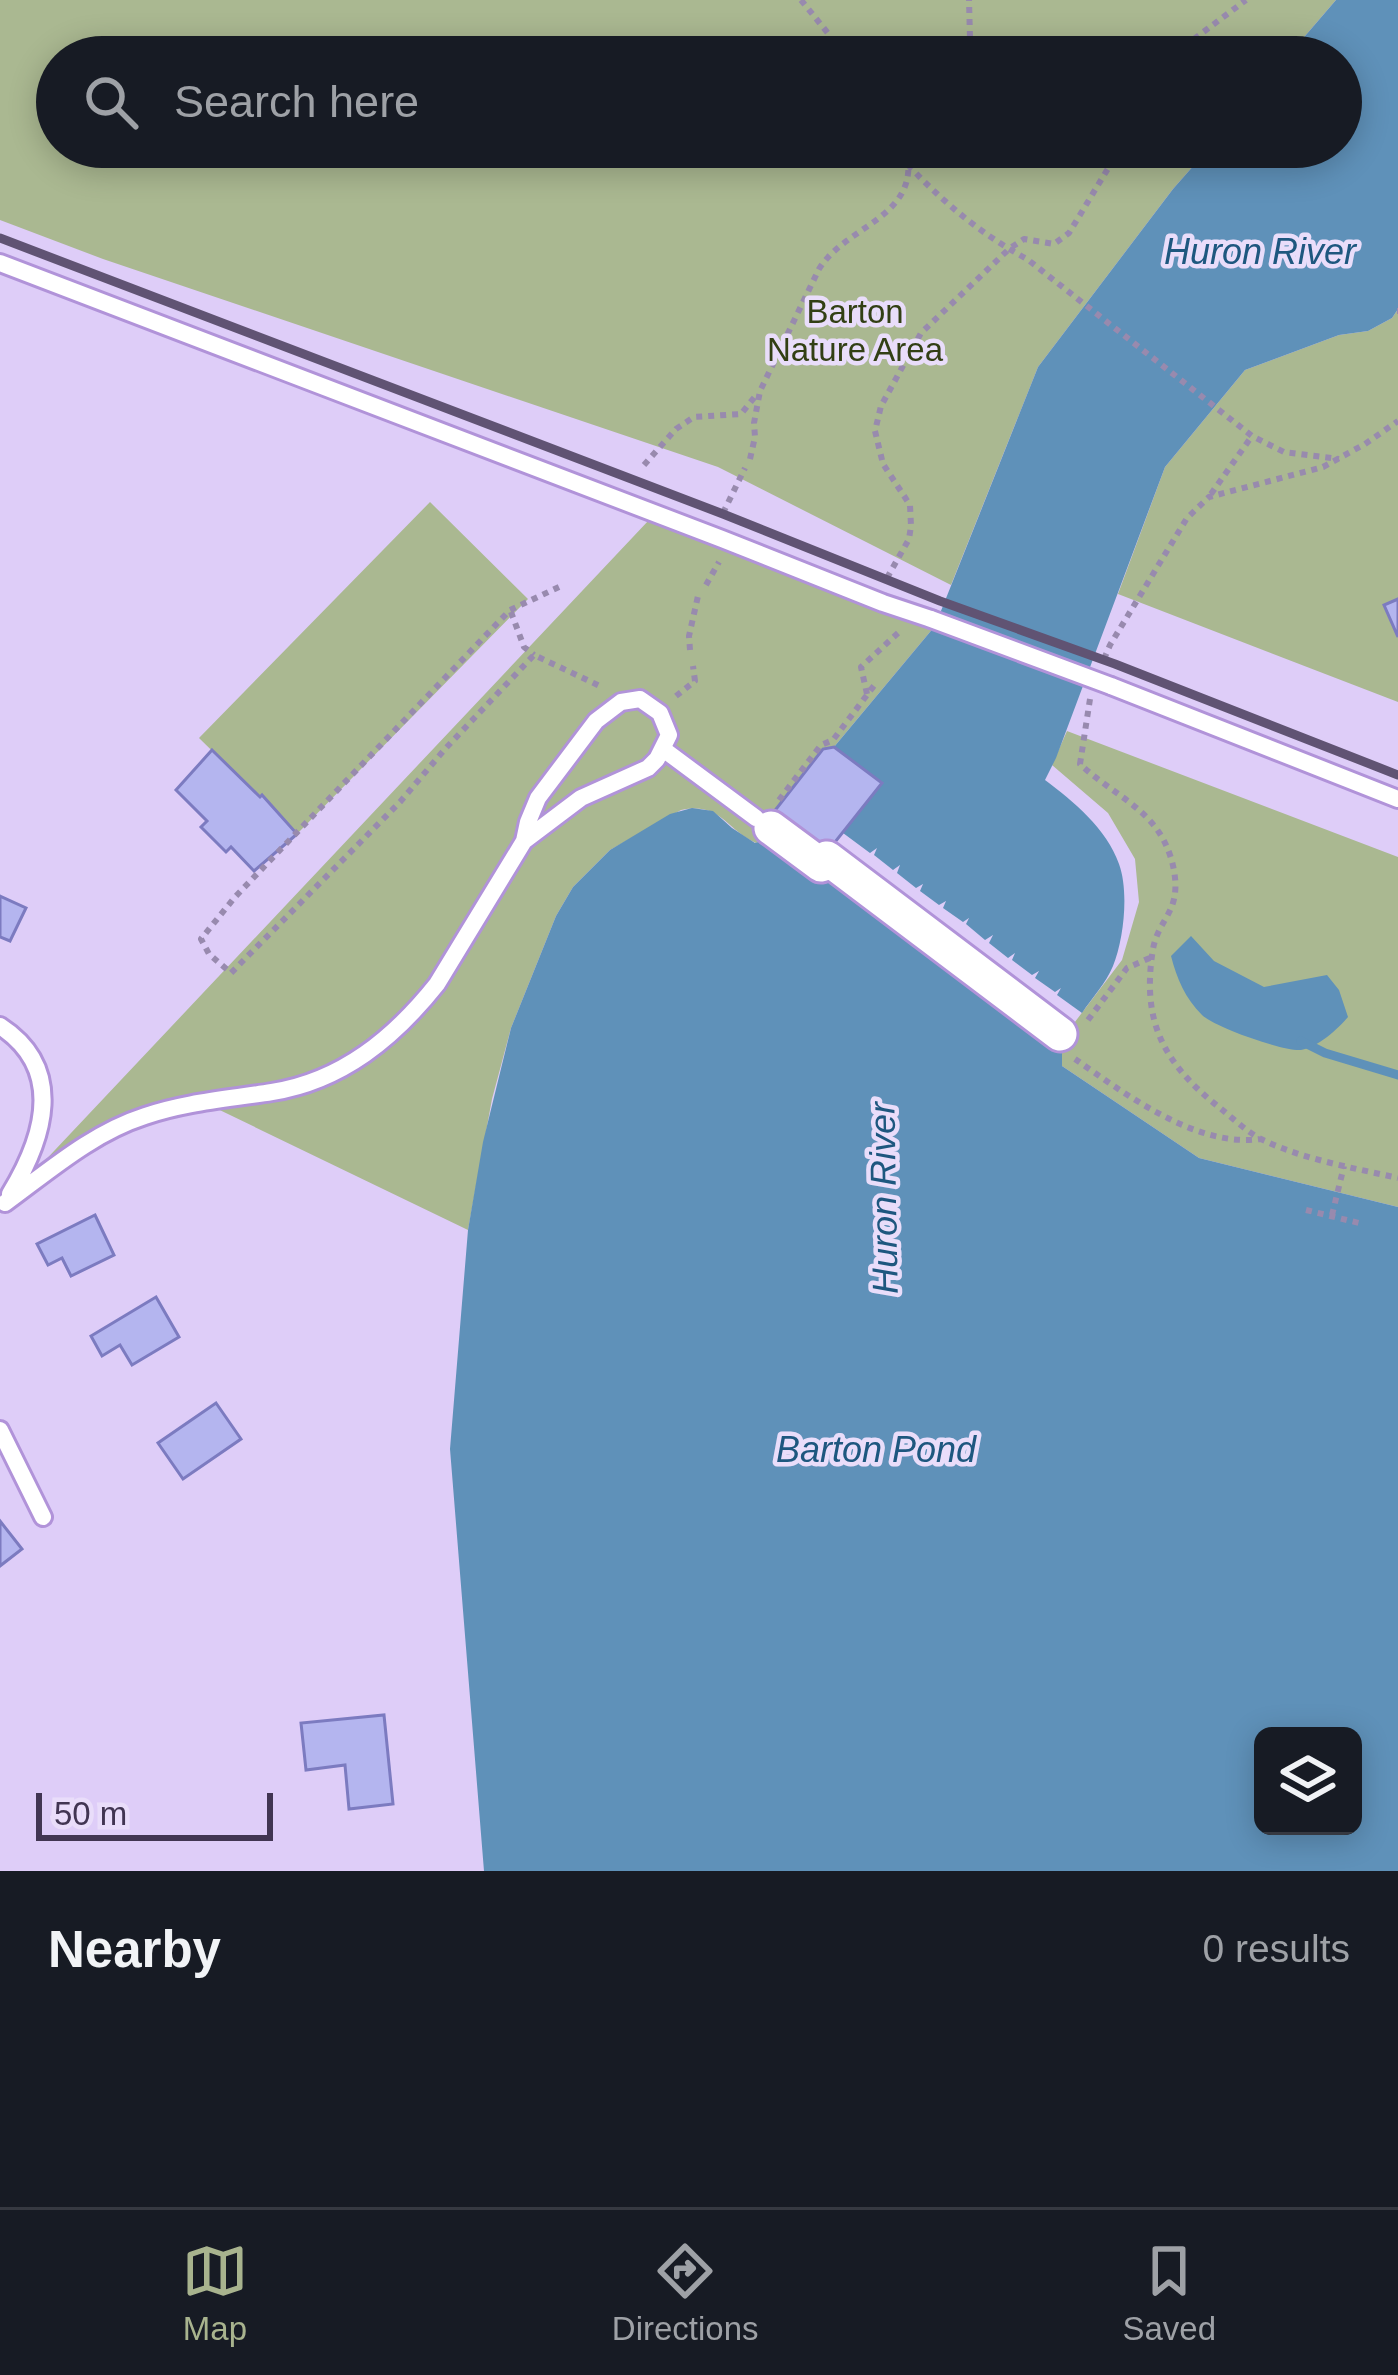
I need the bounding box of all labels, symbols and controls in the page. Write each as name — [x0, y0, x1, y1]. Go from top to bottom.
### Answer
search box — [36, 36, 1362, 168]
icon: search — [78, 69, 144, 135]
text: Search here — [174, 76, 419, 127]
water label: Huron River — [1164, 231, 1358, 272]
park label: Barton Nature Area — [767, 293, 944, 368]
water label: Huron River — [861, 1100, 906, 1294]
water label: Barton Pond — [776, 1429, 977, 1470]
map controls — [1254, 1727, 1362, 1835]
button: layers — [1254, 1727, 1362, 1835]
scale bar — [36, 1787, 273, 1840]
text: 50 m — [54, 1795, 127, 1832]
text: Nearby — [48, 1921, 221, 1978]
text: 0 results — [1203, 1927, 1350, 1970]
tab: Map — [182, 2238, 248, 2348]
tab: Directions — [612, 2238, 759, 2348]
tab: Saved — [1122, 2238, 1216, 2348]

